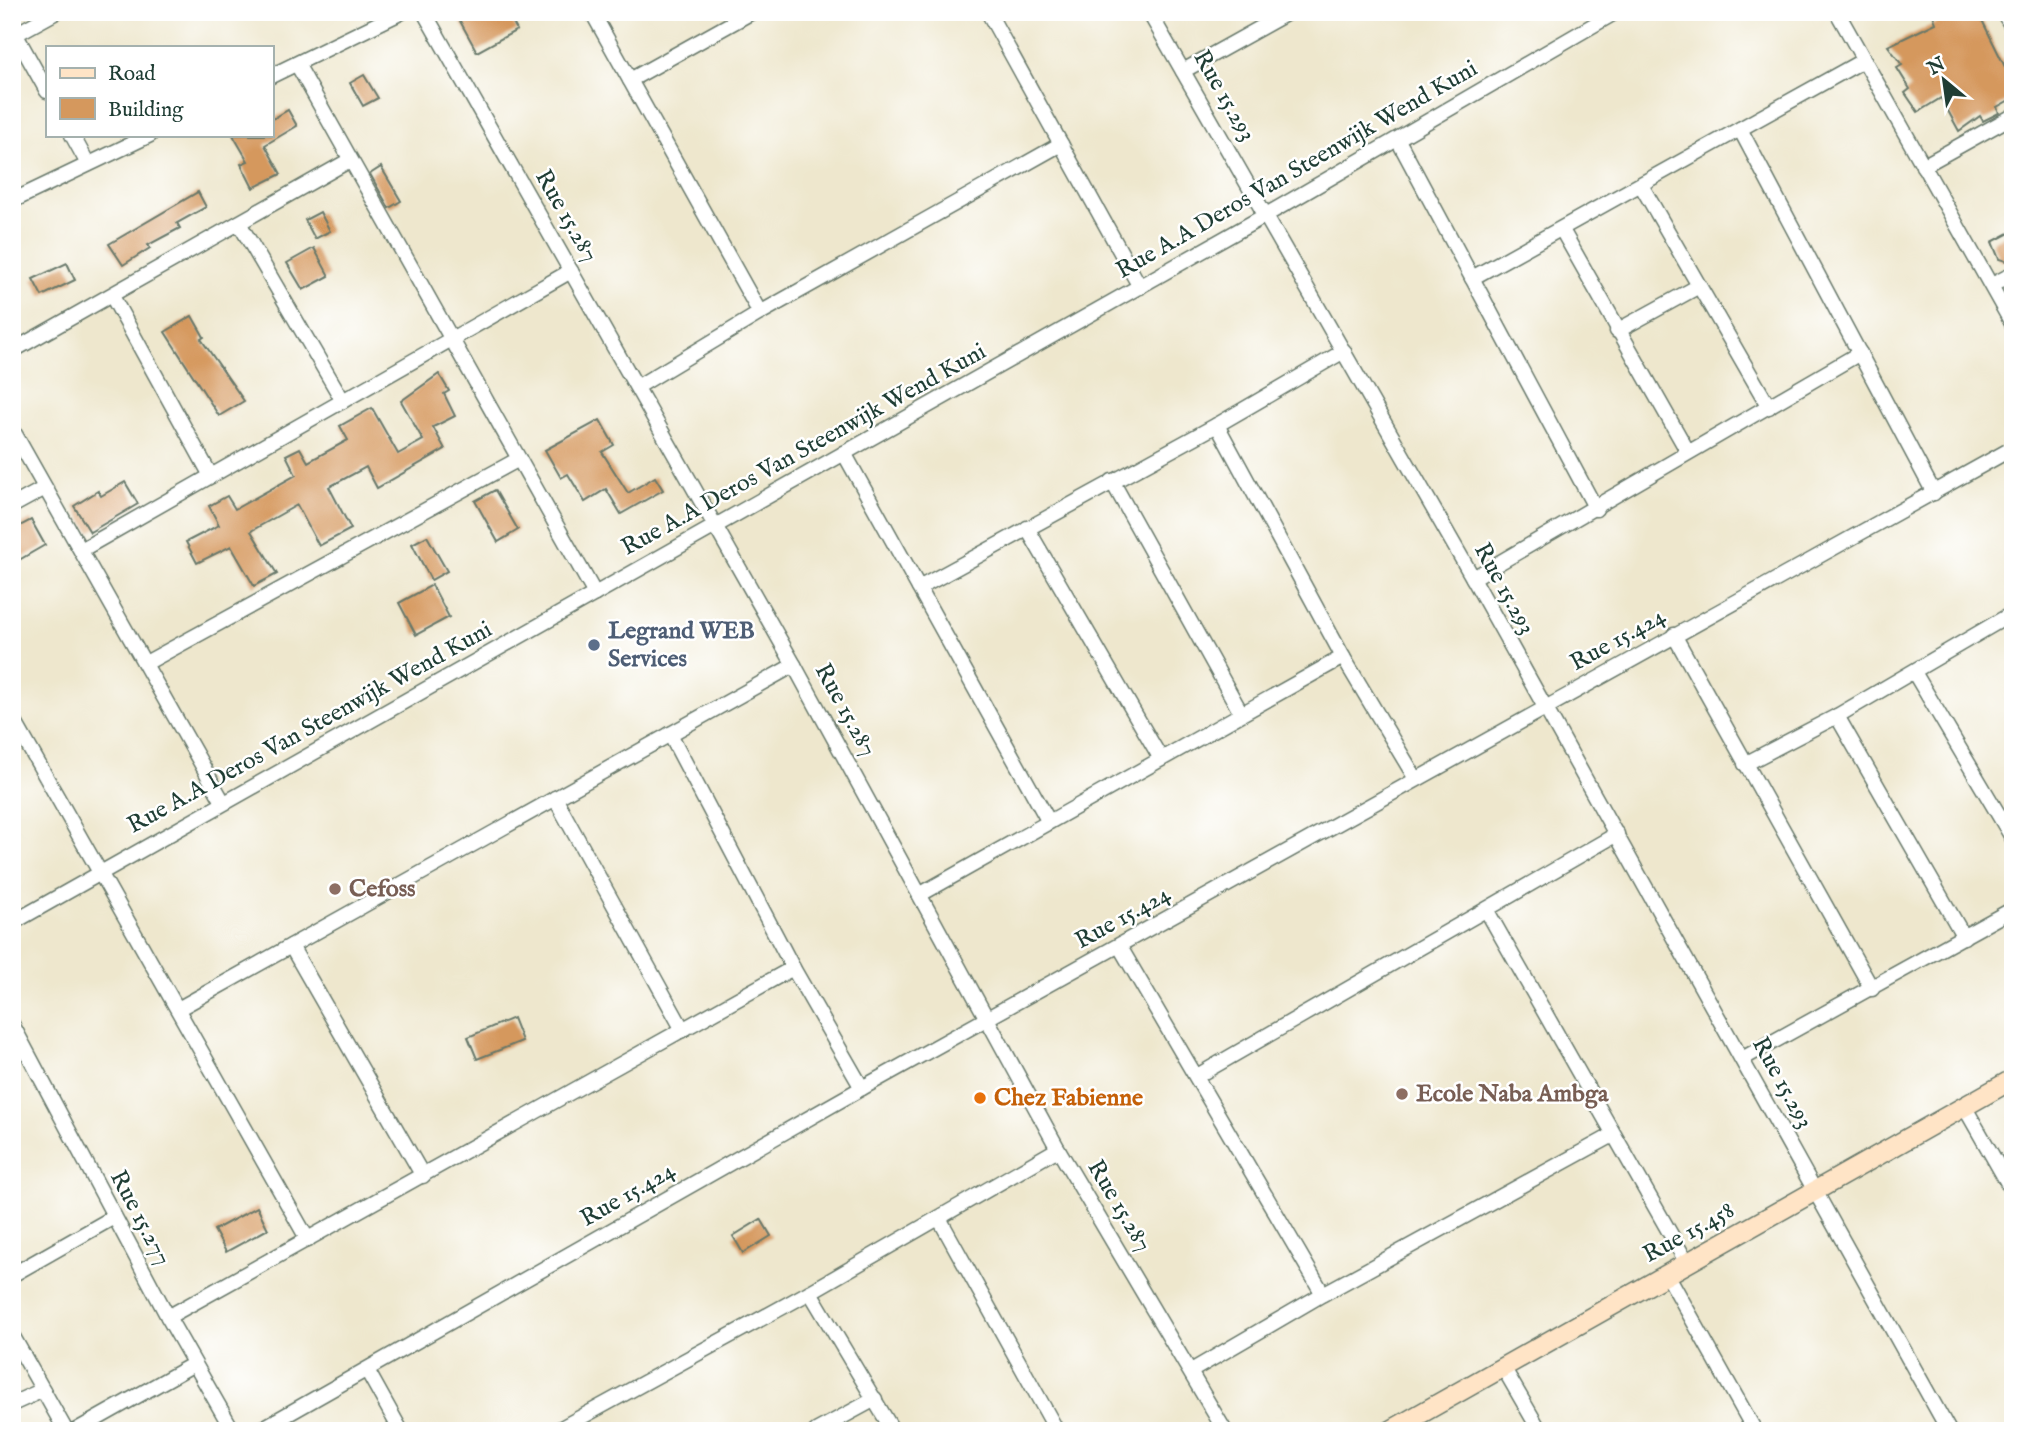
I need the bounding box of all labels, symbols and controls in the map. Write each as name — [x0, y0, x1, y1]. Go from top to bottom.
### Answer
street label: Rue 15.293 — [1185, 45, 1263, 147]
legend — [46, 46, 273, 136]
north arrow — [1910, 46, 1980, 116]
text: N — [1923, 52, 1950, 82]
street label: Rue A.A Deros Van Steenwijk Wend Kuni — [1111, 54, 1483, 286]
text: Road — [108, 61, 156, 88]
text: Building — [108, 97, 184, 124]
street label: Rue 15.287 — [527, 164, 605, 268]
street label: Rue A.A Deros Van Steenwijk Wend Kuni — [616, 337, 992, 563]
street label: Rue 15.293 — [1466, 538, 1542, 640]
street label: Rue 15.424 — [1565, 601, 1671, 679]
street label: Rue A.A Deros Van Steenwijk Wend Kuni — [122, 615, 498, 841]
place label: Legrand WEB Services — [608, 616, 755, 675]
marker: Legrand WEB Services — [586, 637, 602, 653]
street label: Rue 15.287 — [807, 658, 883, 762]
place label: Cefoss — [349, 874, 416, 905]
street label: Rue 15.424 — [1070, 879, 1176, 957]
marker: Cefoss — [327, 881, 343, 897]
street label: Rue 15.293 — [1744, 1032, 1820, 1134]
place label: Ecole Naba Ambga — [1416, 1079, 1609, 1110]
place label: Chez Fabienne — [994, 1083, 1143, 1114]
marker: Ecole Naba Ambga — [1394, 1086, 1410, 1102]
marker: Chez Fabienne — [972, 1090, 988, 1106]
street label: Rue 15.424 — [575, 1155, 681, 1235]
street label: Rue 15.287 — [1080, 1155, 1158, 1257]
street label: Rue 15.277 — [102, 1165, 178, 1271]
street label: Rue 15.458 — [1638, 1195, 1740, 1271]

